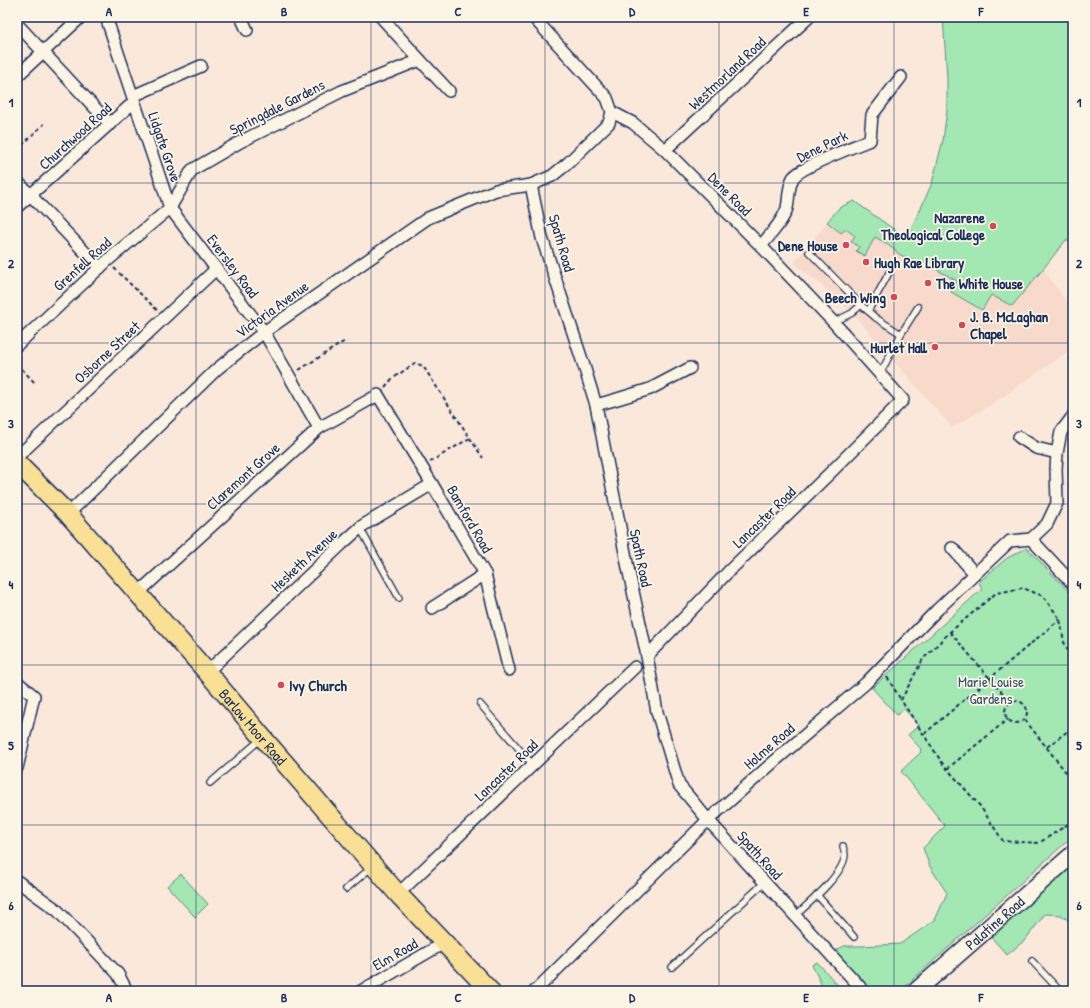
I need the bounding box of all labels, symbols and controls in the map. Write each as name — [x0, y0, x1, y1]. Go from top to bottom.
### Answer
text: A — [106, 2, 113, 20]
text: B — [281, 2, 288, 20]
text: C — [454, 2, 462, 20]
text: D — [629, 2, 636, 20]
text: E — [803, 2, 809, 20]
text: F — [978, 2, 985, 20]
street label: Westmorland Road — [684, 32, 770, 114]
street label: Springdale Gardens — [226, 74, 328, 140]
text: 1 — [9, 93, 14, 111]
text: 1 — [1077, 93, 1082, 111]
street label: Churchwood Road — [34, 98, 116, 174]
street label: Lidgate Grove — [143, 109, 187, 185]
street label: Dene Park — [793, 125, 851, 167]
street label: Dene Road — [704, 168, 757, 221]
place label: Nazarene Theological College — [880, 207, 985, 246]
street label: Spath Road — [544, 212, 580, 274]
marker: Nazarene Theological College — [988, 221, 998, 231]
street label: Eversley Road — [202, 230, 264, 302]
street label: Grenfell Road — [48, 232, 116, 296]
place label: Dene House — [778, 235, 838, 256]
marker: Dene House — [841, 240, 851, 250]
place label: Hugh Rae Library — [874, 252, 965, 274]
text: 2 — [8, 254, 15, 272]
text: 2 — [1076, 254, 1083, 272]
marker: Hugh Rae Library — [861, 257, 871, 267]
place label: The White House — [935, 273, 1023, 294]
street label: Victoria Avenue — [231, 275, 313, 343]
marker: The White House — [923, 278, 933, 288]
place label: Beech Wing — [825, 287, 886, 309]
marker: Beech Wing — [889, 292, 899, 302]
place label: J. B. McLaghan Chapel — [970, 306, 1049, 345]
street label: Osborne Street — [69, 315, 145, 388]
marker: J. B. McLaghan Chapel — [957, 320, 967, 330]
place label: Hurlet Hall — [870, 337, 928, 358]
marker: Hurlet Hall — [930, 342, 940, 352]
text: 3 — [8, 414, 14, 432]
text: 3 — [1076, 414, 1082, 432]
street label: Claremont Grove — [202, 437, 284, 515]
street label: Bamford Road — [442, 481, 498, 557]
street label: Lancaster Road — [728, 481, 800, 553]
street label: Hesketh Avenue — [266, 524, 342, 596]
street label: Spath Road — [625, 527, 657, 589]
text: 4 — [9, 575, 14, 593]
text: 4 — [1077, 575, 1082, 593]
park label: Marie Louise Gardens — [958, 671, 1024, 709]
place label: Ivy Church — [289, 675, 347, 697]
marker: Ivy Church — [276, 680, 286, 690]
street label: Barlow Moor Road — [215, 684, 292, 769]
street label: Holme Road — [739, 718, 799, 774]
street label: Lancaster Road — [470, 734, 542, 806]
text: 5 — [8, 736, 14, 754]
text: 5 — [1076, 736, 1082, 754]
street label: Spath Road — [733, 826, 788, 884]
street label: Palatine Road — [960, 891, 1029, 954]
text: 6 — [8, 896, 14, 914]
text: 6 — [1076, 896, 1082, 914]
street label: Elm Road — [369, 933, 422, 975]
text: A — [106, 988, 113, 1006]
text: B — [281, 988, 288, 1006]
text: C — [454, 988, 462, 1006]
text: D — [629, 988, 636, 1006]
text: E — [803, 988, 809, 1006]
text: F — [978, 988, 985, 1006]

